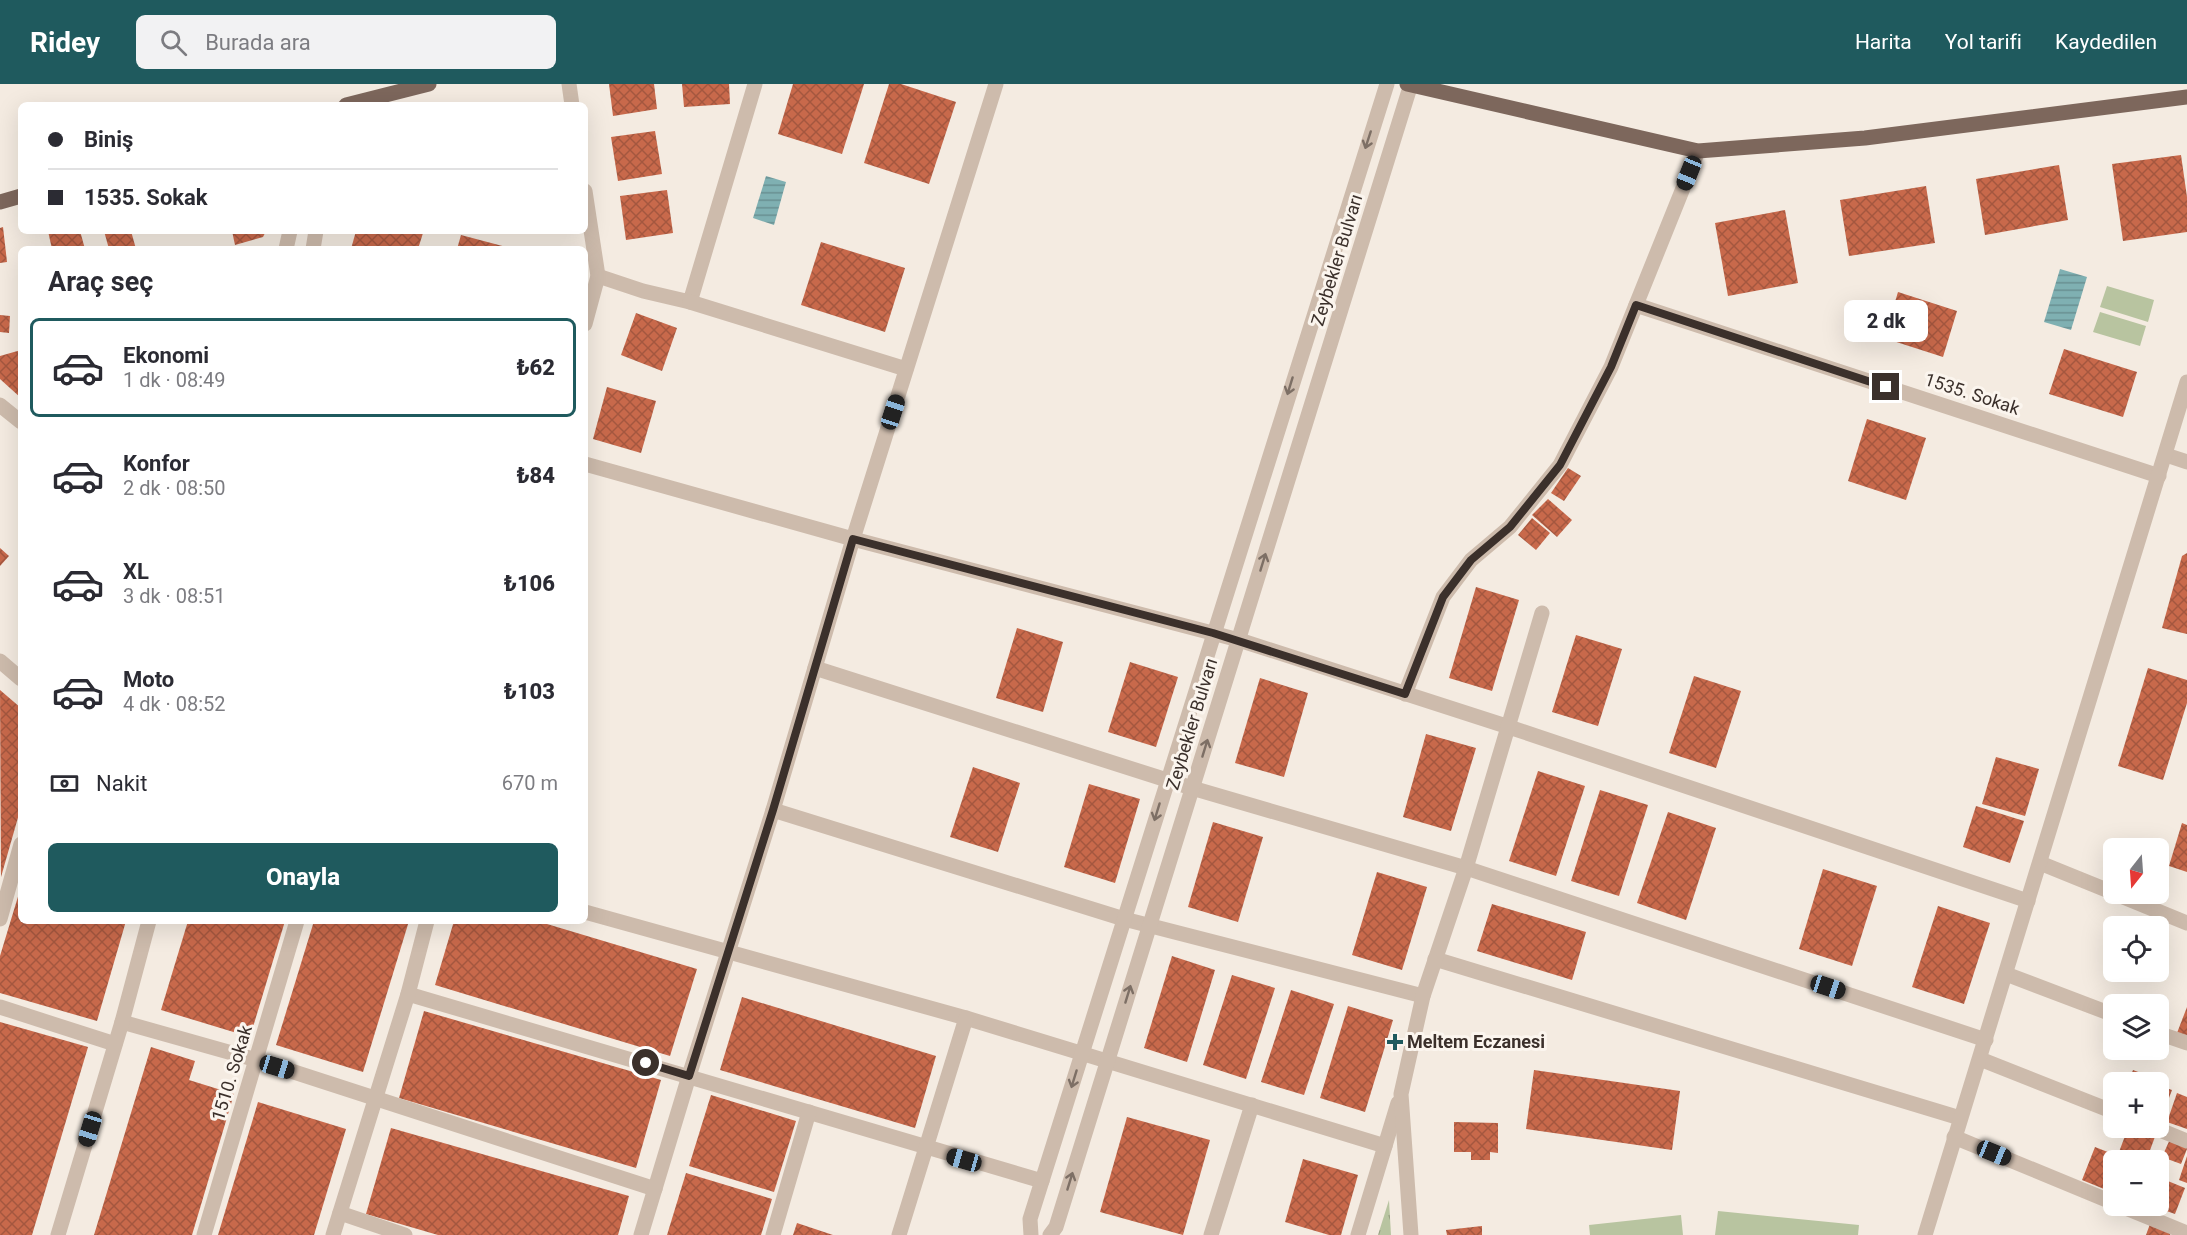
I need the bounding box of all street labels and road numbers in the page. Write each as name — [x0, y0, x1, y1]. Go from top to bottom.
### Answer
street label: Zeybekler Bulvarı — [1307, 192, 1366, 328]
street label: 1535. Sokak — [1922, 368, 2023, 419]
street label: Zeybekler Bulvarı — [1162, 656, 1221, 792]
street label: 1510. Sokak — [207, 1022, 256, 1123]

